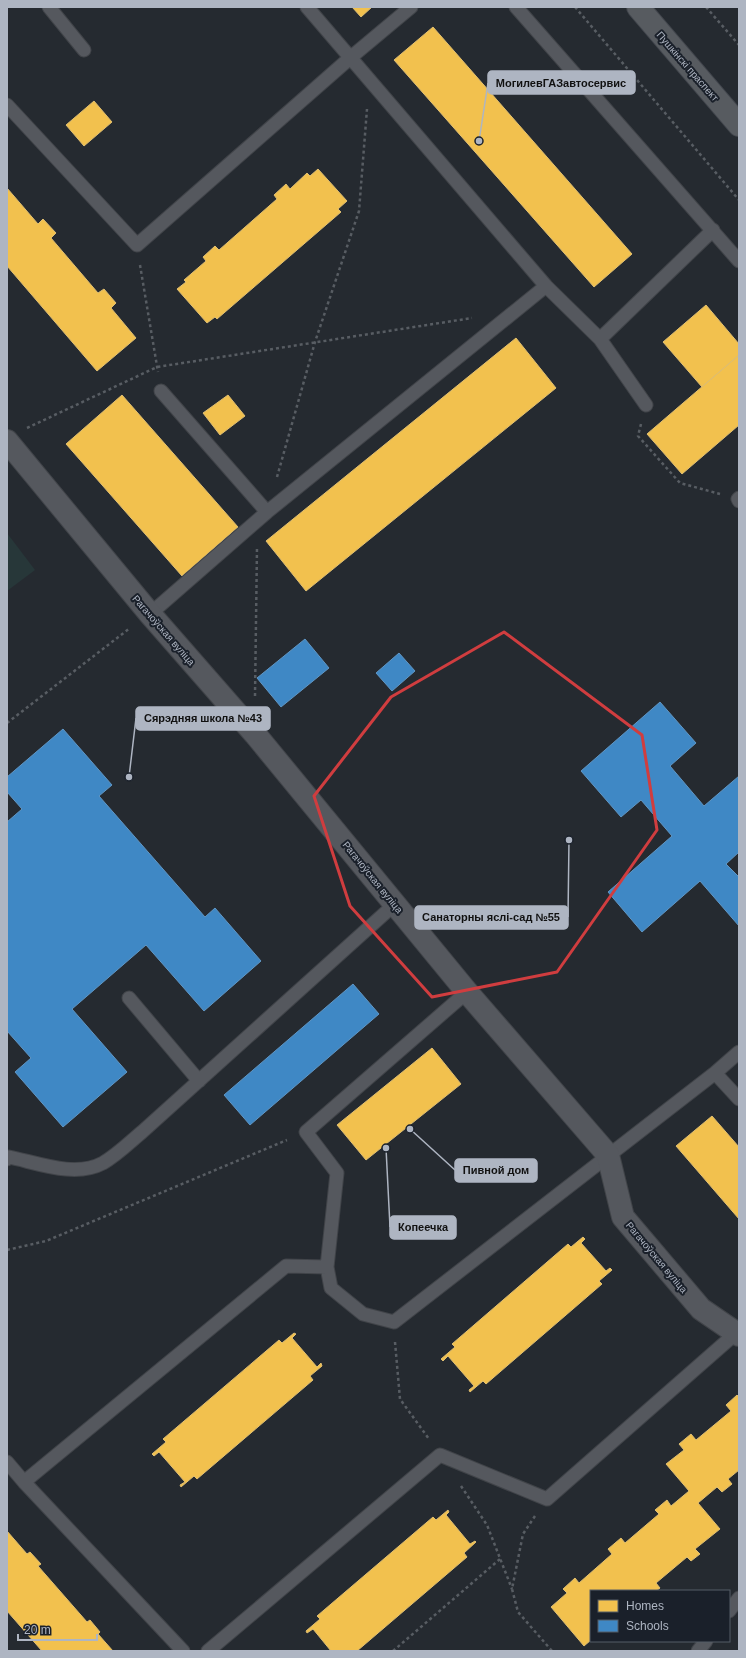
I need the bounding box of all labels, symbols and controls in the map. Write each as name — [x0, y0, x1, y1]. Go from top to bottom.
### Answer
street label: Пушкінскі праспект — [655, 29, 721, 104]
callout: МогилевГАЗавтосервис — [488, 71, 635, 94]
text: МогилевГАЗавтосервис — [496, 77, 626, 89]
street label: Рагачоўская вуліца — [130, 593, 197, 668]
callout: Сярэдняя школа №43 — [136, 707, 270, 730]
text: Сярэдняя школа №43 — [144, 712, 262, 724]
street label: Рагачоўская вуліца — [340, 839, 405, 916]
callout: Санаторны яслі-сад №55 — [415, 906, 568, 929]
text: Санаторны яслі-сад №55 — [422, 911, 560, 923]
callout: Пивной дом — [455, 1159, 537, 1182]
text: Пивной дом — [463, 1164, 529, 1176]
callout: Копеечка — [390, 1216, 456, 1239]
street label: Рагачоўская вуліца — [624, 1220, 690, 1295]
text: Копеечка — [398, 1221, 449, 1233]
legend — [590, 1590, 730, 1642]
text: Homes — [626, 1599, 664, 1613]
scale bar — [18, 1616, 97, 1642]
text: Schools — [626, 1619, 669, 1633]
text: 20 m — [24, 1623, 51, 1637]

